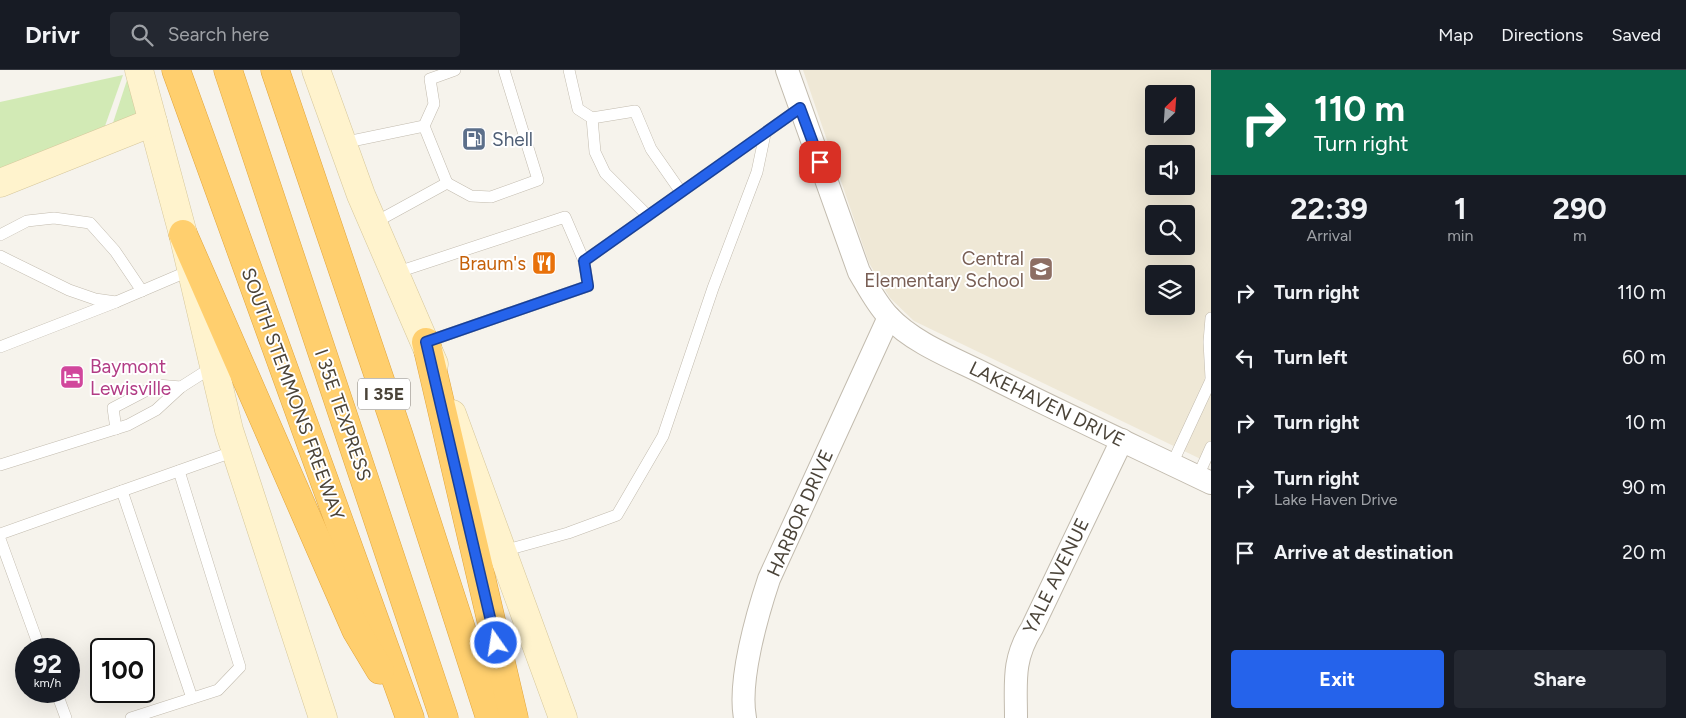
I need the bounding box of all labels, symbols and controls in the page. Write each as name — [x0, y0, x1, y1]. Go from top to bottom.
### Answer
search box — [110, 12, 460, 57]
text: Drivr — [25, 20, 80, 49]
icon: search — [128, 21, 156, 49]
text: Search here — [168, 23, 269, 46]
text: Map — [1438, 24, 1473, 46]
text: Directions — [1501, 24, 1583, 46]
text: Saved — [1611, 24, 1661, 46]
north arrow — [1145, 85, 1195, 135]
map controls — [1145, 85, 1195, 315]
text: 110 m — [1314, 88, 1405, 130]
icon: right — [1231, 90, 1296, 155]
fuel station icon: Shell — [461, 126, 487, 152]
place label: Shell — [492, 128, 533, 151]
text: Turn right — [1314, 130, 1409, 157]
pin — [799, 141, 841, 183]
button: sound — [1145, 145, 1195, 195]
icon: arrive — [806, 148, 834, 176]
text: 22:39 — [1290, 190, 1368, 227]
text: 1 — [1454, 190, 1467, 227]
text: 290 — [1553, 190, 1607, 227]
button: search — [1145, 205, 1195, 255]
text: Arrival — [1306, 226, 1352, 245]
text: min — [1447, 226, 1473, 245]
text: m — [1573, 226, 1587, 245]
place label: Central Elementary School — [864, 247, 1024, 292]
restaurant icon: Braum's — [531, 250, 557, 276]
place label: Braum's — [459, 252, 526, 275]
school or university icon: Central Elementary School — [1028, 256, 1054, 282]
street label: SOUTH STEMMONS FREEWAY — [237, 265, 350, 524]
button: layers — [1145, 265, 1195, 315]
icon: right — [1231, 279, 1259, 307]
text: Turn right — [1274, 281, 1360, 304]
text: 110 m — [1617, 281, 1666, 304]
icon: left — [1231, 344, 1259, 372]
street label: I 35E TEXPRESS — [310, 346, 376, 484]
text: Turn left — [1274, 346, 1348, 369]
text: 60 m — [1622, 346, 1666, 369]
place label: Baymont Lewisville — [90, 355, 171, 400]
street label: LAKEHAVEN DRIVE — [965, 356, 1129, 452]
hotel icon: Baymont Lewisville — [59, 364, 85, 390]
road number: I 35E — [358, 378, 410, 409]
icon: right — [1231, 409, 1259, 437]
text: Turn right — [1274, 411, 1360, 434]
text: 10 m — [1625, 411, 1666, 434]
street label: HARBOR DRIVE — [762, 446, 838, 580]
text: Turn right — [1274, 467, 1360, 490]
icon: right — [1231, 474, 1259, 502]
text: 90 m — [1622, 476, 1666, 499]
text: Lake Haven Drive — [1274, 490, 1398, 509]
street label: YALE AVENUE — [1018, 514, 1094, 638]
icon: arrive — [1231, 539, 1259, 567]
text: Arrive at destination — [1274, 541, 1453, 564]
text: 20 m — [1622, 541, 1666, 564]
position arrow — [469, 616, 521, 668]
speed limit sign: 100 — [90, 638, 155, 703]
text: 92 — [33, 649, 62, 679]
button: Exit — [1231, 650, 1444, 708]
button: Share — [1454, 650, 1666, 708]
text: km/h — [34, 676, 61, 690]

